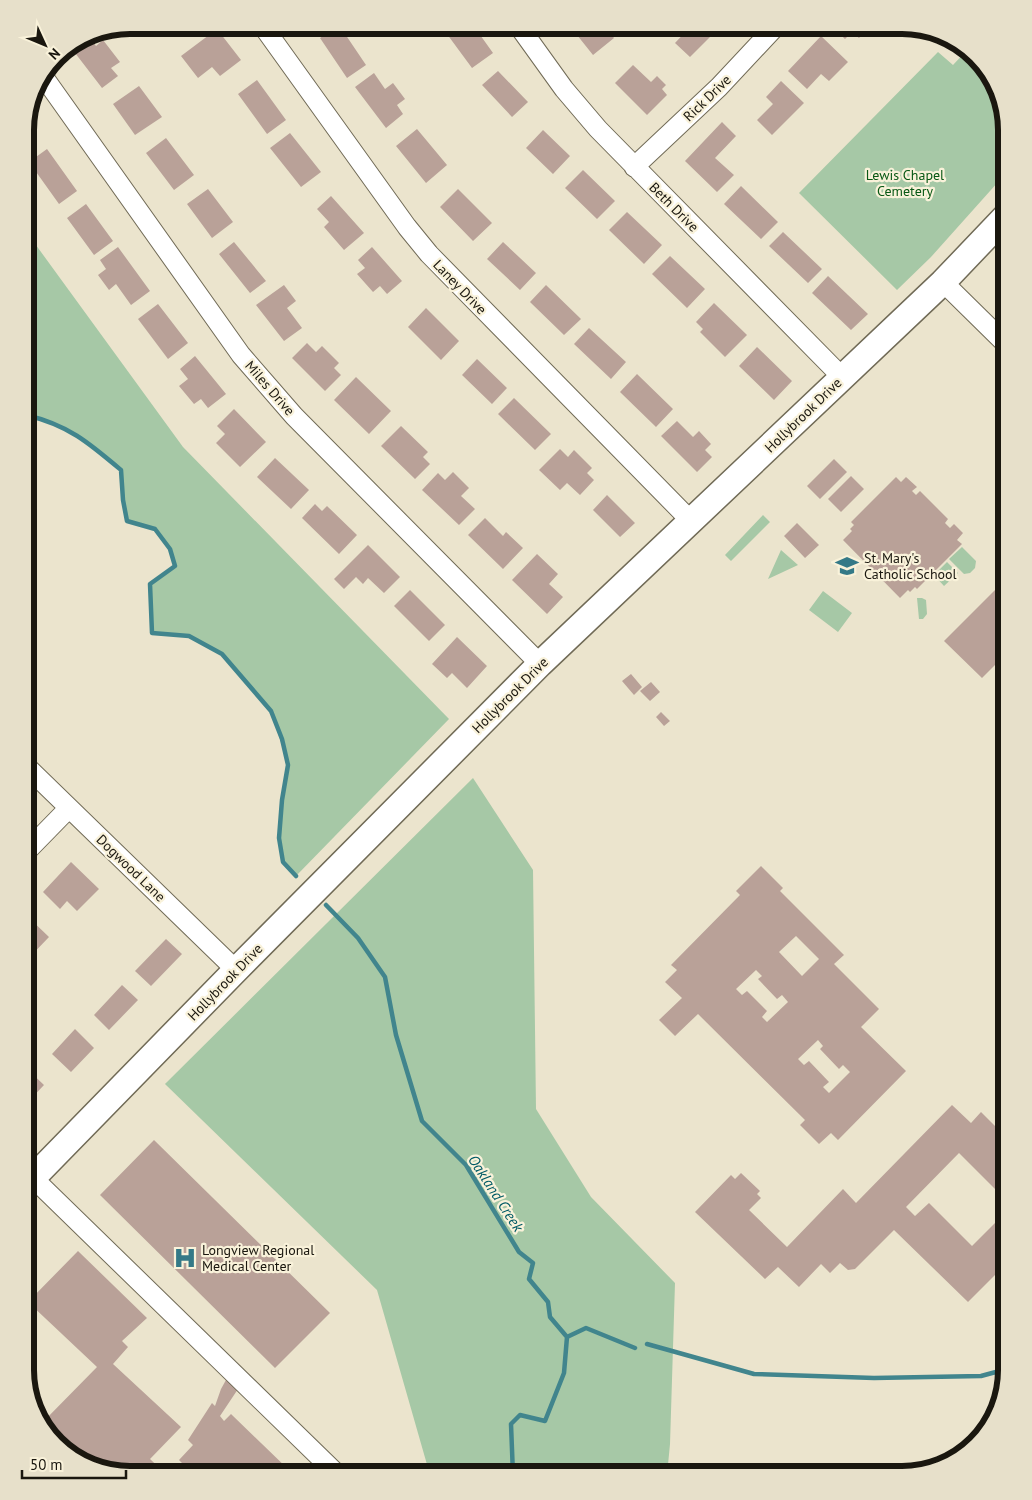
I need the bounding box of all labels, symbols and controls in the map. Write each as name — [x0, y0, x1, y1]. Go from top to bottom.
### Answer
north arrow — [20, 20, 70, 70]
text: N — [45, 44, 64, 64]
street label: Rick Drive — [679, 71, 735, 125]
park label: Lewis Chapel Cemetery — [866, 166, 944, 200]
street label: Beth Drive — [645, 178, 703, 236]
street label: Laney Drive — [429, 256, 491, 318]
street label: Miles Drive — [241, 357, 299, 419]
street label: Hollybrook Drive — [761, 374, 845, 456]
place label: St. Mary's Catholic School — [864, 549, 957, 583]
school or university icon: St. Mary's Catholic School — [834, 553, 860, 579]
street label: Hollybrook Drive — [468, 653, 552, 737]
street label: Dogwood Lane — [93, 831, 169, 905]
street label: Hollybrook Drive — [184, 940, 266, 1024]
water label: Oakland Creek — [464, 1151, 529, 1236]
place label: Longview Regional Medical Center — [202, 1241, 314, 1275]
hospital icon: Longview Regional Medical Center — [172, 1245, 198, 1271]
scale bar — [22, 1448, 126, 1480]
text: 50 m — [30, 1455, 63, 1474]

